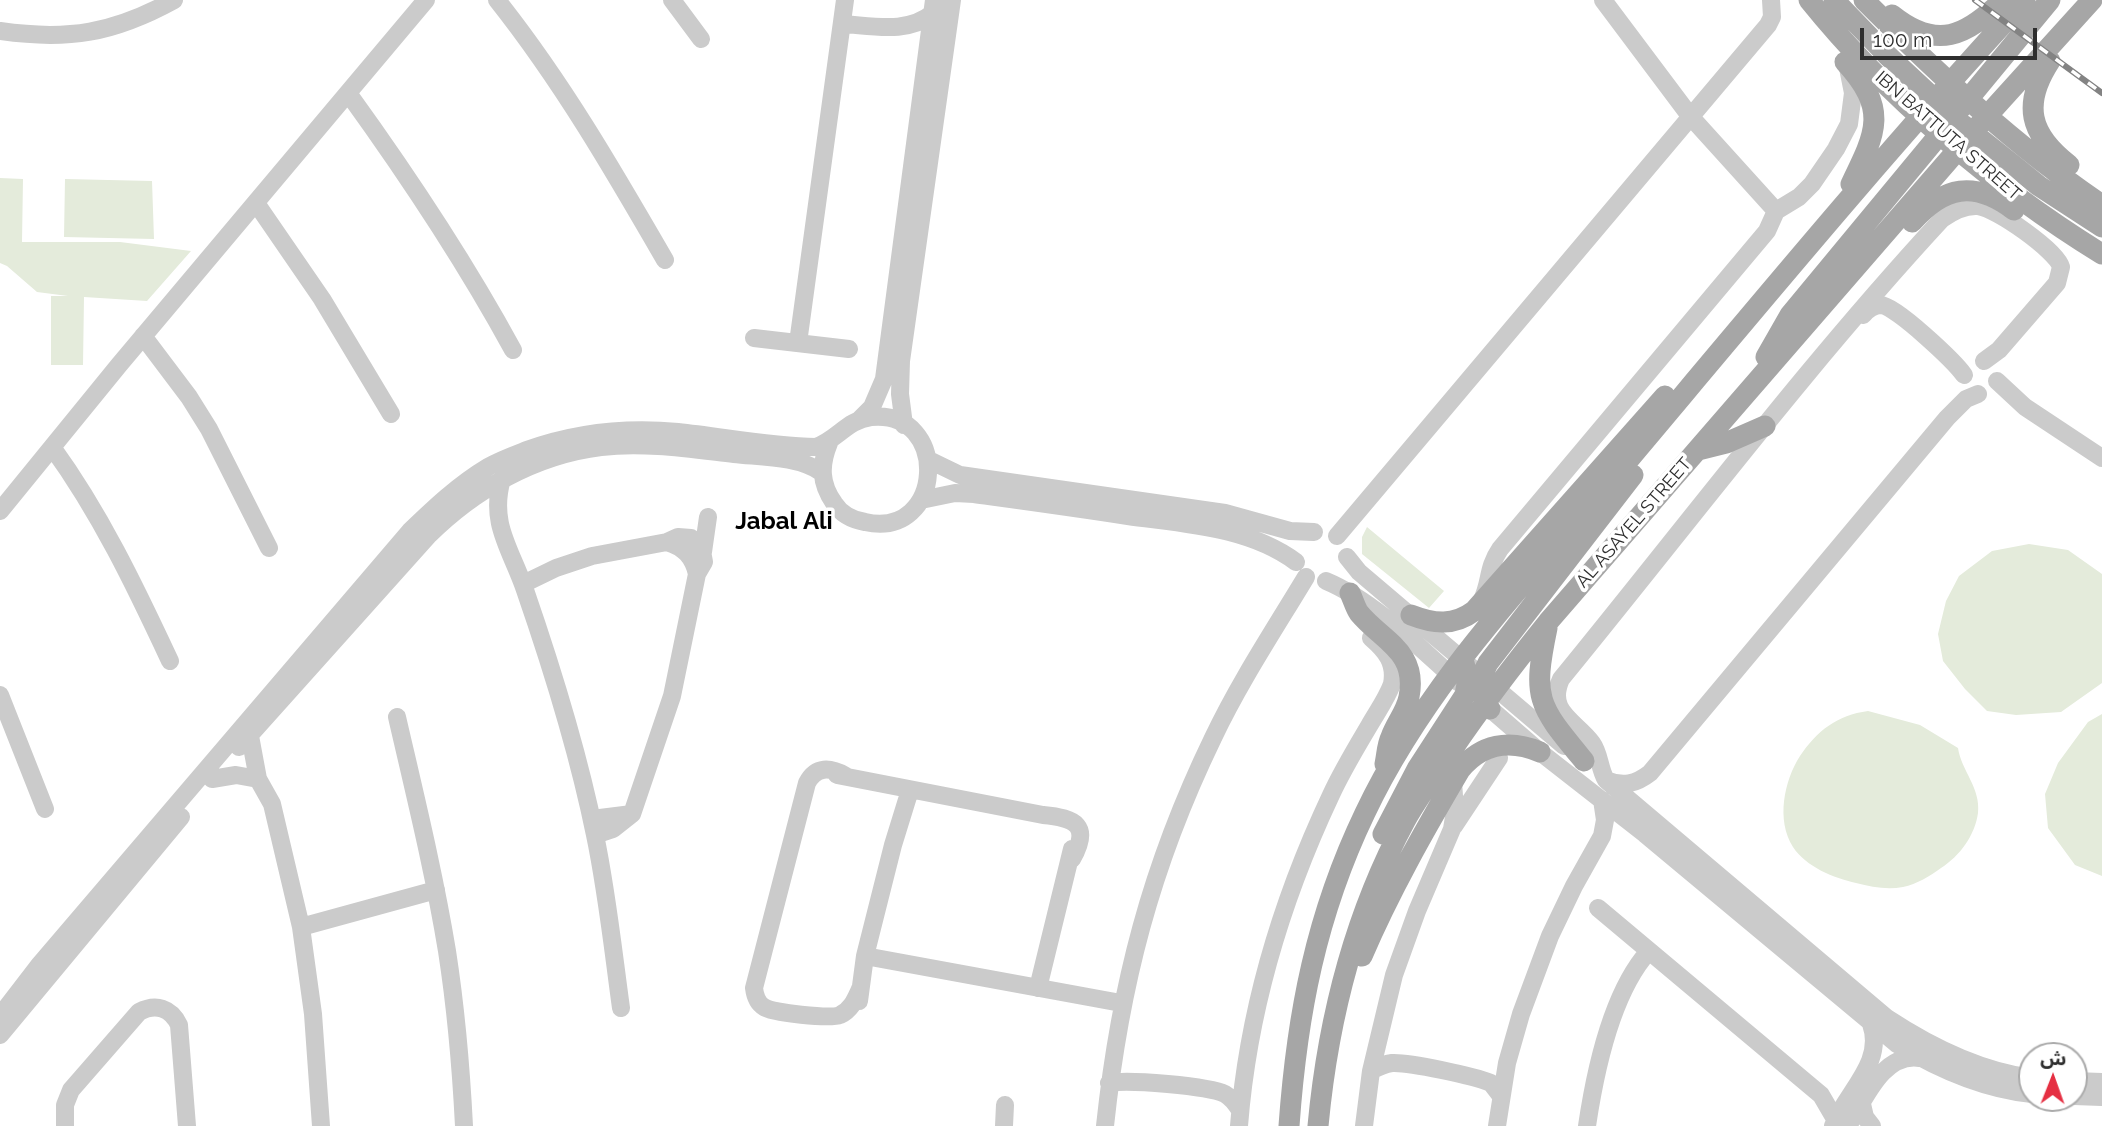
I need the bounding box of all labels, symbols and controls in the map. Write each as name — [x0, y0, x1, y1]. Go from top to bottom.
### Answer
scale bar — [1864, 14, 2041, 58]
text: 100 m — [1873, 27, 1932, 52]
street label: IBN BATTUTA STREET — [1871, 67, 2025, 205]
street label: AL ASAYEL STREET — [1572, 454, 1696, 592]
district label: Jabal Ali — [735, 508, 833, 536]
north arrow — [2018, 1042, 2088, 1112]
text: ش — [2040, 1047, 2067, 1069]

